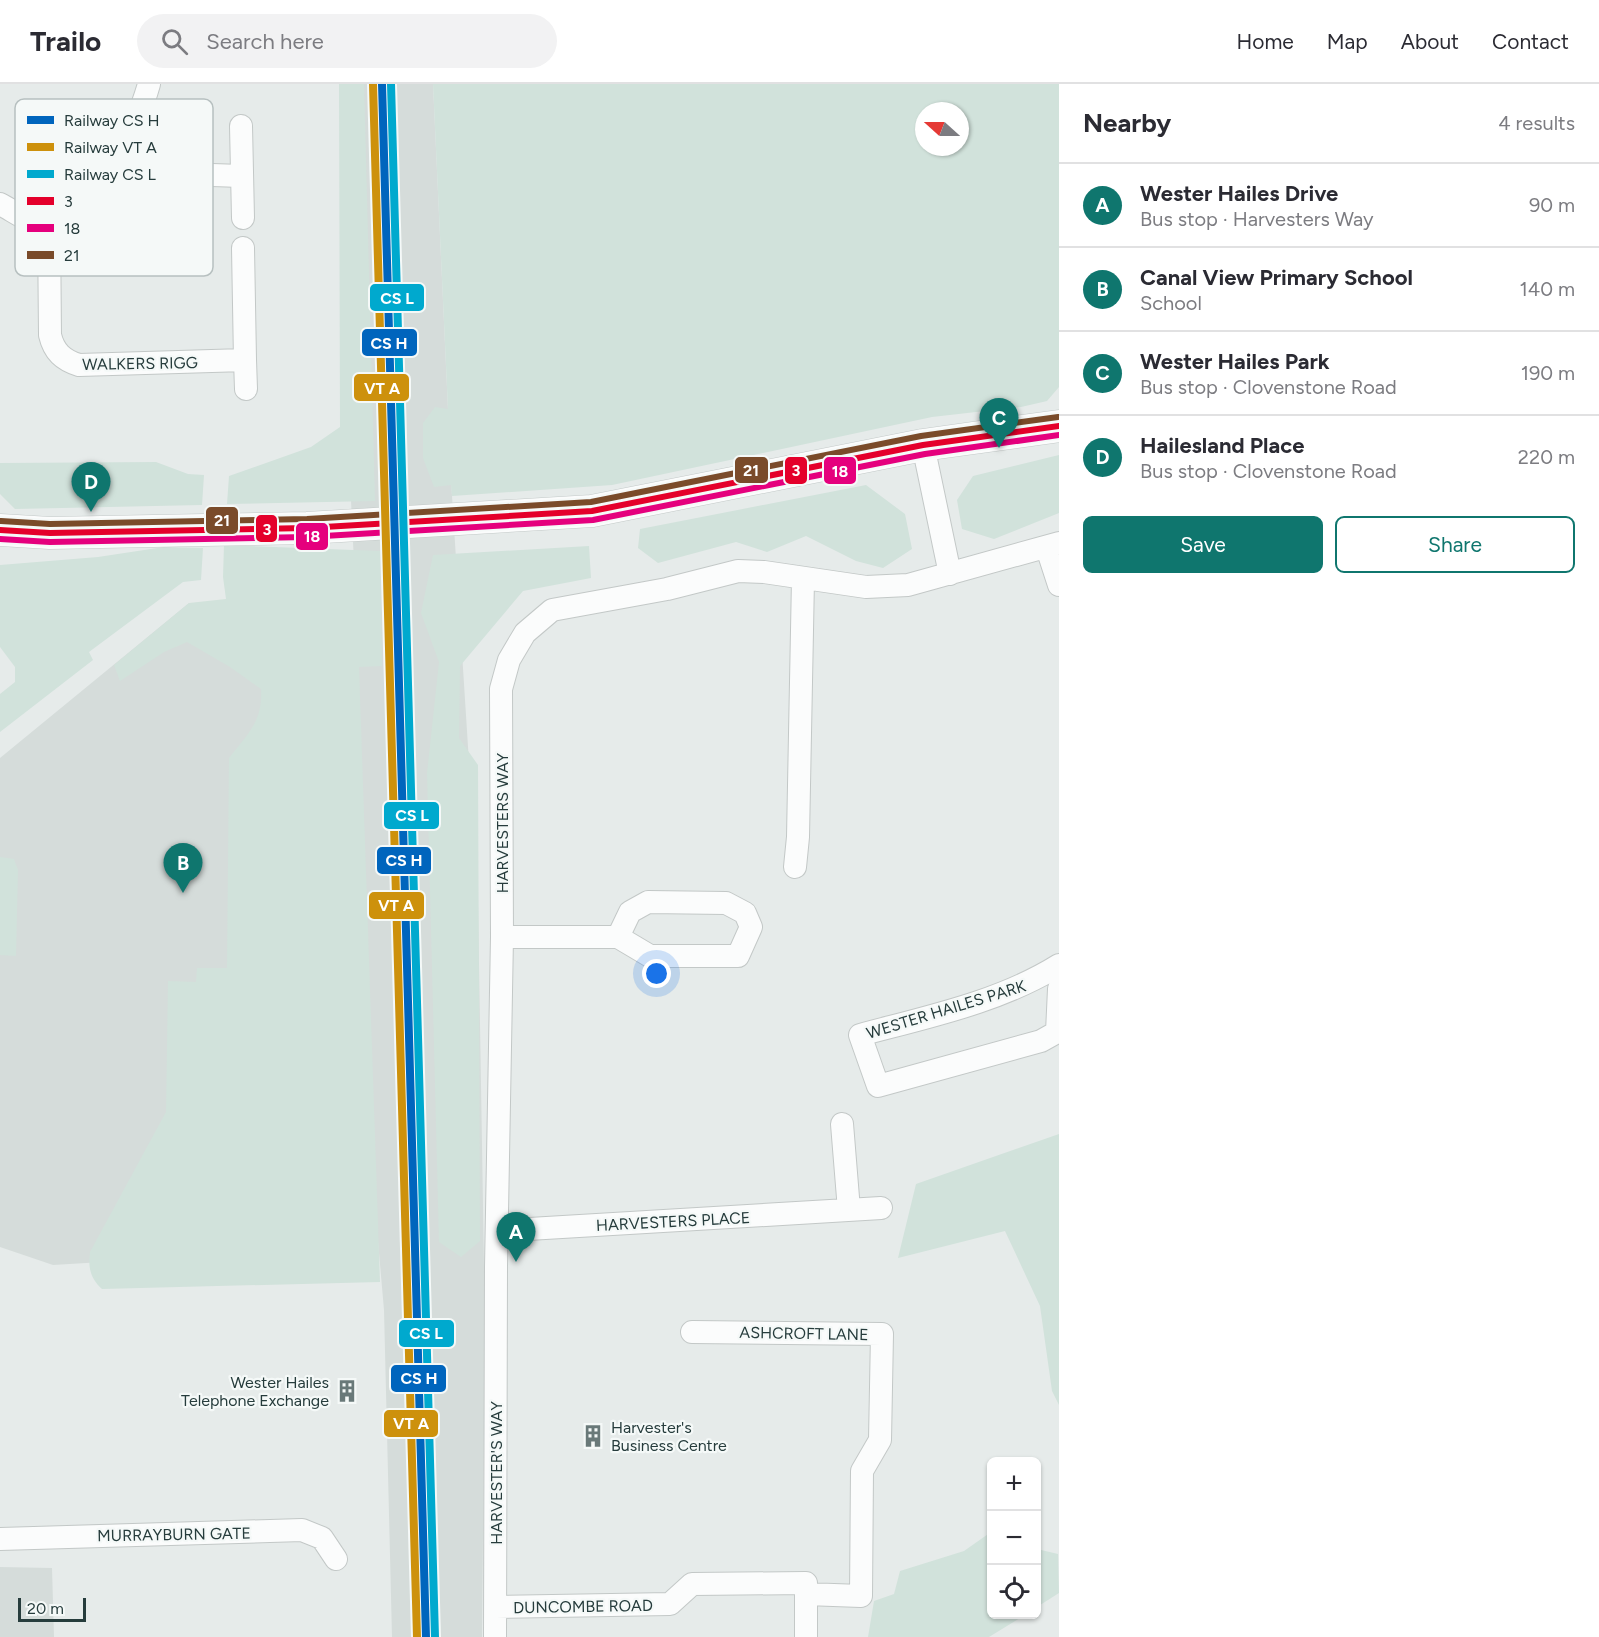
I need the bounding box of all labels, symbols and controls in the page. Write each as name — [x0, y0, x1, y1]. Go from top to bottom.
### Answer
search box — [137, 14, 557, 68]
text: Trailo — [30, 24, 101, 58]
icon: search — [158, 25, 191, 58]
text: Search here — [206, 28, 324, 55]
text: Home — [1237, 29, 1294, 54]
text: Map — [1327, 29, 1368, 54]
text: About — [1401, 29, 1459, 54]
text: Contact — [1492, 29, 1569, 54]
legend — [15, 99, 213, 276]
north arrow — [915, 102, 969, 156]
text: Nearby — [1083, 107, 1171, 139]
text: Railway CS H — [64, 111, 160, 130]
text: 4 results — [1498, 111, 1575, 135]
text: Railway VT A — [64, 138, 157, 157]
text: Railway CS L — [64, 165, 156, 184]
text: Wester Hailes Drive — [1140, 180, 1338, 207]
text: 3 — [64, 192, 73, 211]
text: A — [1095, 193, 1110, 217]
text: 90 m — [1529, 193, 1575, 217]
text: Bus stop · Harvesters Way — [1140, 207, 1374, 231]
text: 18 — [64, 219, 80, 238]
text: 21 — [64, 246, 80, 265]
text: Canal View Primary School — [1140, 264, 1413, 291]
text: B — [1096, 277, 1109, 301]
text: 140 m — [1520, 277, 1575, 301]
line badge: CS L — [369, 283, 425, 312]
text: CS L — [380, 289, 414, 308]
text: School — [1140, 291, 1202, 315]
line badge: CS H — [361, 328, 418, 357]
text: CS H — [370, 334, 408, 353]
text: Wester Hailes Park — [1140, 348, 1330, 375]
street label: WALKERS RIGG — [82, 353, 198, 374]
text: C — [1095, 361, 1110, 385]
text: 190 m — [1521, 361, 1575, 385]
line badge: VT A — [353, 373, 410, 402]
text: Bus stop · Clovenstone Road — [1140, 375, 1397, 399]
text: VT A — [364, 379, 401, 398]
pin: C — [980, 398, 1018, 448]
text: Hailesland Place — [1140, 432, 1304, 459]
text: D — [1096, 445, 1110, 469]
text: 220 m — [1518, 445, 1575, 469]
line badge: 21 — [734, 456, 769, 484]
line badge: 3 — [784, 456, 808, 485]
line badge: 18 — [823, 456, 857, 485]
text: Bus stop · Clovenstone Road — [1140, 459, 1397, 483]
text: 21 — [743, 461, 759, 480]
text: 3 — [792, 461, 801, 480]
pin: D — [72, 462, 110, 512]
text: 18 — [832, 462, 848, 481]
line badge: 21 — [205, 506, 239, 535]
text: 21 — [214, 511, 230, 530]
line badge: 3 — [255, 514, 278, 543]
button: Save — [1083, 516, 1323, 573]
button: Share — [1335, 516, 1575, 573]
text: 3 — [263, 520, 272, 539]
line badge: 18 — [295, 522, 329, 551]
text: 18 — [304, 527, 320, 546]
street label: HARVESTERS WAY — [493, 752, 512, 893]
line badge: CS L — [383, 801, 440, 830]
text: CS L — [395, 806, 429, 825]
pin: B — [164, 844, 202, 893]
line badge: CS H — [376, 846, 432, 875]
text: CS H — [385, 851, 423, 870]
line badge: VT A — [368, 891, 425, 920]
text: VT A — [378, 896, 415, 915]
your location — [642, 959, 671, 988]
street label: WESTER HAILES PARK — [864, 976, 1028, 1043]
street label: HARVESTERS PLACE — [595, 1208, 751, 1235]
pin: A — [496, 1212, 536, 1262]
line badge: CS L — [398, 1319, 455, 1348]
street label: ASHCROFT LANE — [739, 1323, 869, 1344]
text: CS L — [409, 1324, 443, 1343]
line badge: CS H — [390, 1364, 447, 1393]
text: CS H — [400, 1369, 438, 1388]
place label: Wester Hailes Telephone Exchange — [181, 1373, 329, 1410]
building icon: Wester Hailes Telephone Exchange — [334, 1378, 360, 1404]
street label: HARVESTER'S WAY — [487, 1401, 506, 1545]
line badge: VT A — [383, 1409, 439, 1438]
text: VT A — [393, 1414, 430, 1433]
place label: Harvester's Business Centre — [611, 1418, 727, 1455]
building icon: Harvester's Business Centre — [580, 1423, 606, 1449]
map controls — [987, 1457, 1041, 1619]
button: + — [987, 1457, 1041, 1511]
button: − — [987, 1511, 1041, 1565]
street label: MURRAYBURN GATE — [97, 1524, 251, 1545]
button: locate — [987, 1565, 1041, 1619]
scale bar — [18, 1595, 86, 1622]
street label: DUNCOMBE ROAD — [513, 1596, 653, 1617]
text: 20 m — [27, 1599, 64, 1618]

